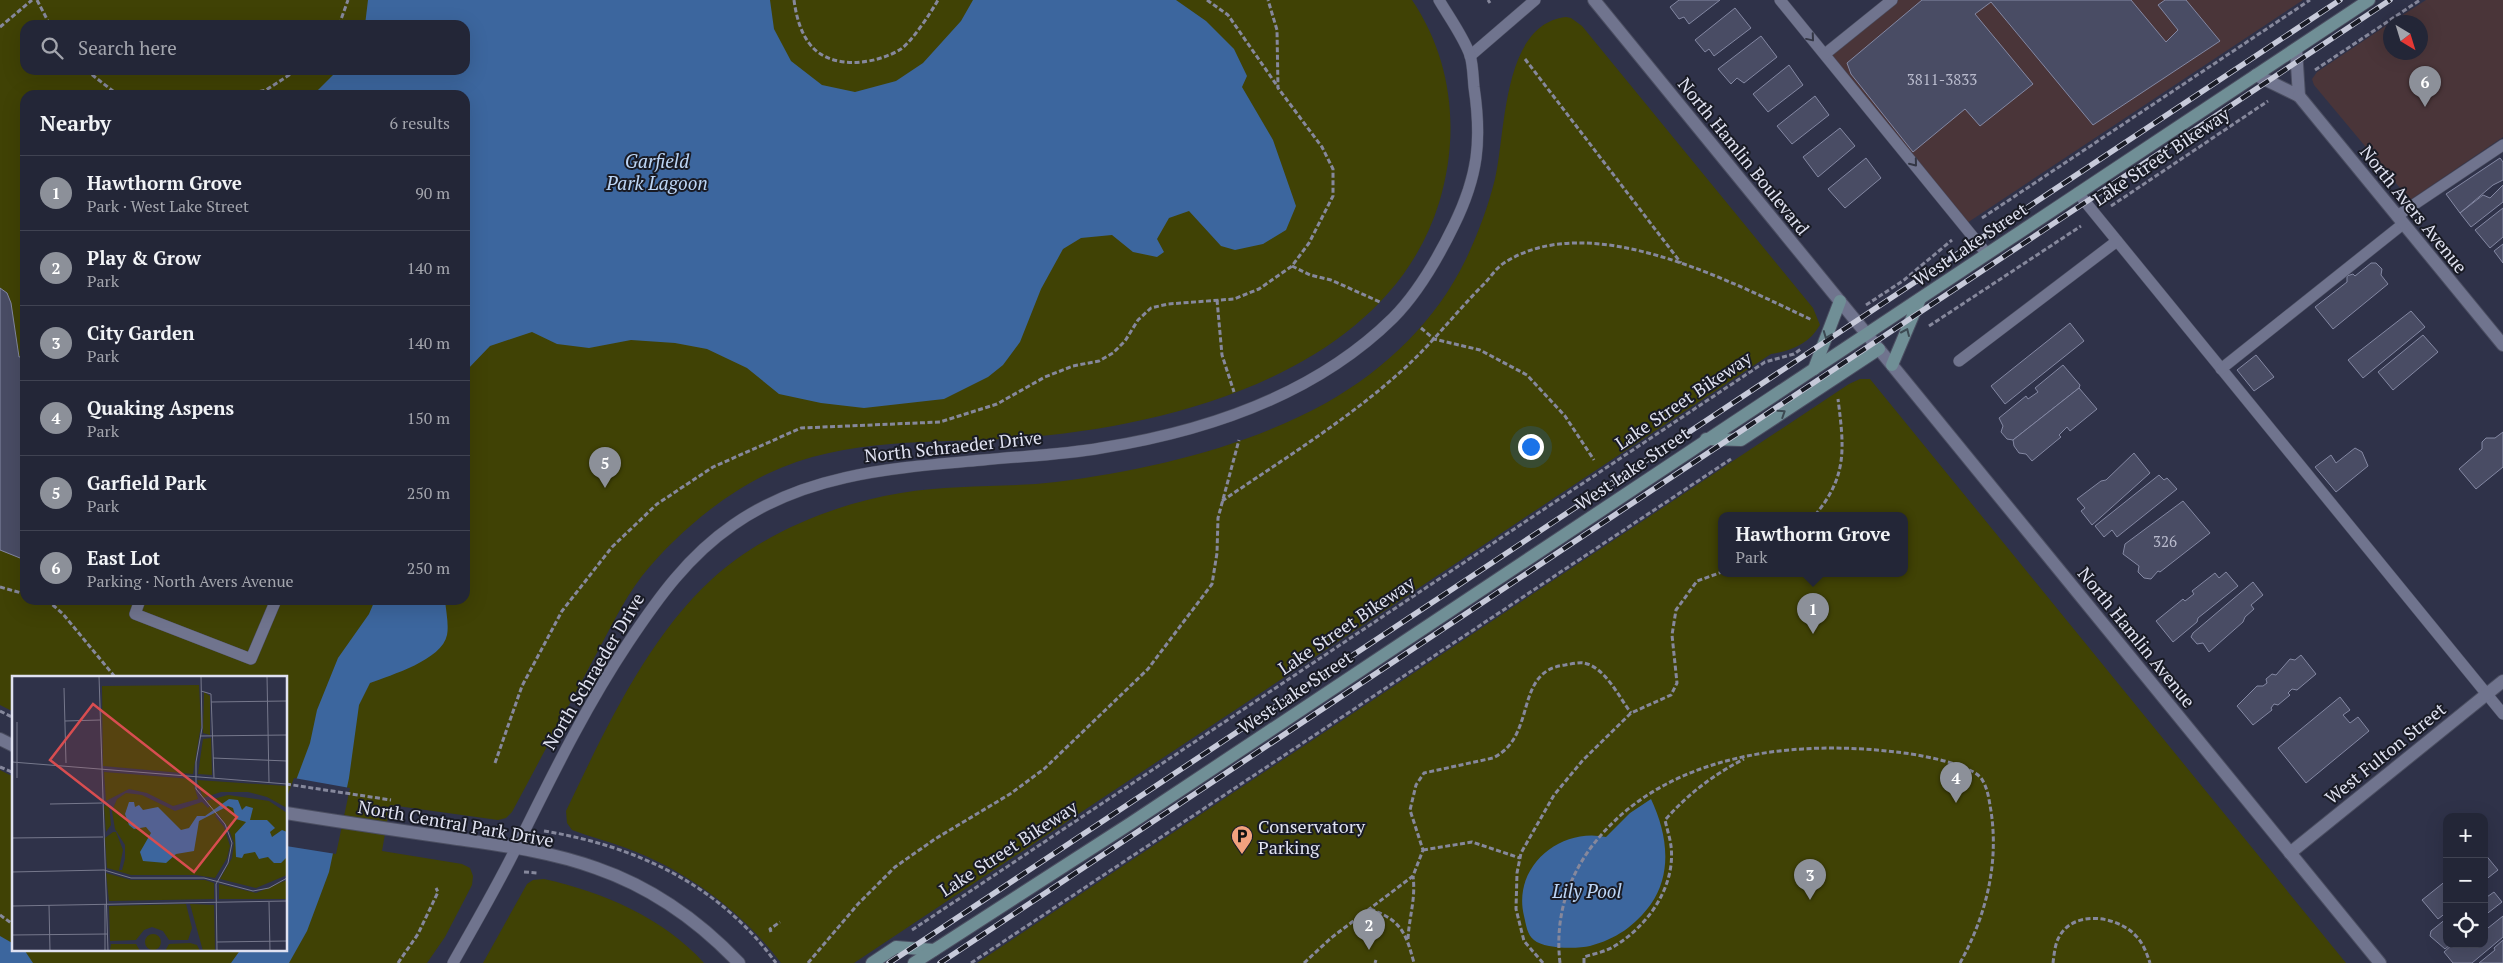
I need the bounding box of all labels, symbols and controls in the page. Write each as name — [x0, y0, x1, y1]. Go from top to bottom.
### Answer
north arrow — [2383, 15, 2428, 60]
search box — [20, 20, 470, 75]
one-way arrow — [1805, 32, 1814, 41]
icon: search — [38, 34, 66, 62]
text: Search here — [78, 35, 177, 60]
pin: 6 — [2409, 66, 2441, 107]
house number: 3811-3833 — [1907, 69, 1977, 89]
street label: North Hamlin Boulevard — [1673, 72, 1815, 240]
street label: Lake Street Bikeway — [2088, 101, 2235, 211]
text: Nearby — [40, 109, 111, 137]
text: 6 results — [390, 112, 450, 134]
street label: North Avers Avenue — [2355, 140, 2473, 278]
water label: Garfield Park Lagoon — [605, 148, 708, 195]
one-way arrow — [1908, 158, 1917, 167]
text: Hawthorm Grove — [87, 170, 242, 195]
text: 1 — [51, 182, 61, 204]
text: 90 m — [415, 182, 450, 204]
text: Park · West Lake Street — [87, 195, 249, 217]
street label: West Lake Street — [1908, 197, 2032, 291]
text: Play & Grow — [87, 245, 201, 270]
text: 2 — [51, 257, 61, 279]
text: 140 m — [407, 257, 450, 279]
text: Park — [87, 270, 119, 292]
text: City Garden — [87, 320, 194, 345]
one-way arrow — [1900, 328, 1911, 337]
one-way arrow — [1823, 330, 1833, 339]
text: 3 — [51, 332, 61, 354]
text: 140 m — [407, 332, 450, 354]
text: Park — [87, 345, 119, 367]
street label: Lake Street Bikeway — [1610, 345, 1757, 455]
text: Quaking Aspens — [87, 395, 234, 420]
text: 4 — [51, 407, 61, 429]
text: 150 m — [407, 407, 450, 429]
one-way arrow — [1776, 410, 1785, 419]
text: Park — [87, 420, 119, 442]
street label: West Lake Street — [1570, 421, 1694, 515]
street label: North Schraeder Drive — [863, 425, 1043, 467]
your location — [1518, 434, 1544, 460]
pin: 5 — [589, 447, 621, 488]
text: Garfield Park — [87, 470, 207, 495]
text: 5 — [51, 482, 61, 504]
text: 250 m — [407, 482, 450, 504]
text: Park — [87, 495, 119, 517]
popup — [1718, 512, 1908, 577]
text: Hawthorm Grove — [1736, 521, 1890, 546]
house number: 326 — [2153, 531, 2177, 551]
text: East Lot — [87, 545, 160, 570]
text: Park — [1736, 546, 1768, 568]
text: 6 — [51, 557, 61, 579]
text: 250 m — [407, 557, 450, 579]
street label: North Hamlin Avenue — [2073, 562, 2201, 712]
text: Parking · North Avers Avenue — [87, 570, 294, 592]
street label: Lake Street Bikeway — [1273, 570, 1420, 680]
street label: North Schraeder Drive — [537, 588, 649, 754]
pin: 1 — [1797, 593, 1829, 634]
street label: West Lake Street — [1233, 645, 1357, 739]
inset map — [12, 676, 288, 950]
street label: West Fulton Street — [2320, 697, 2451, 809]
pin: 4 — [1940, 762, 1972, 803]
street label: North Central Park Drive — [356, 794, 556, 852]
street label: Lake Street Bikeway — [934, 794, 1082, 902]
map controls — [2443, 813, 2488, 948]
button: + — [2443, 813, 2488, 858]
place label: Conservatory Parking — [1258, 814, 1366, 859]
parking icon: Conservatory Parking — [1230, 824, 1254, 855]
button: − — [2443, 858, 2488, 903]
pin: 3 — [1794, 859, 1826, 900]
water label: Lily Pool — [1551, 878, 1622, 903]
button: locate — [2443, 903, 2488, 948]
pin: 2 — [1353, 909, 1385, 950]

